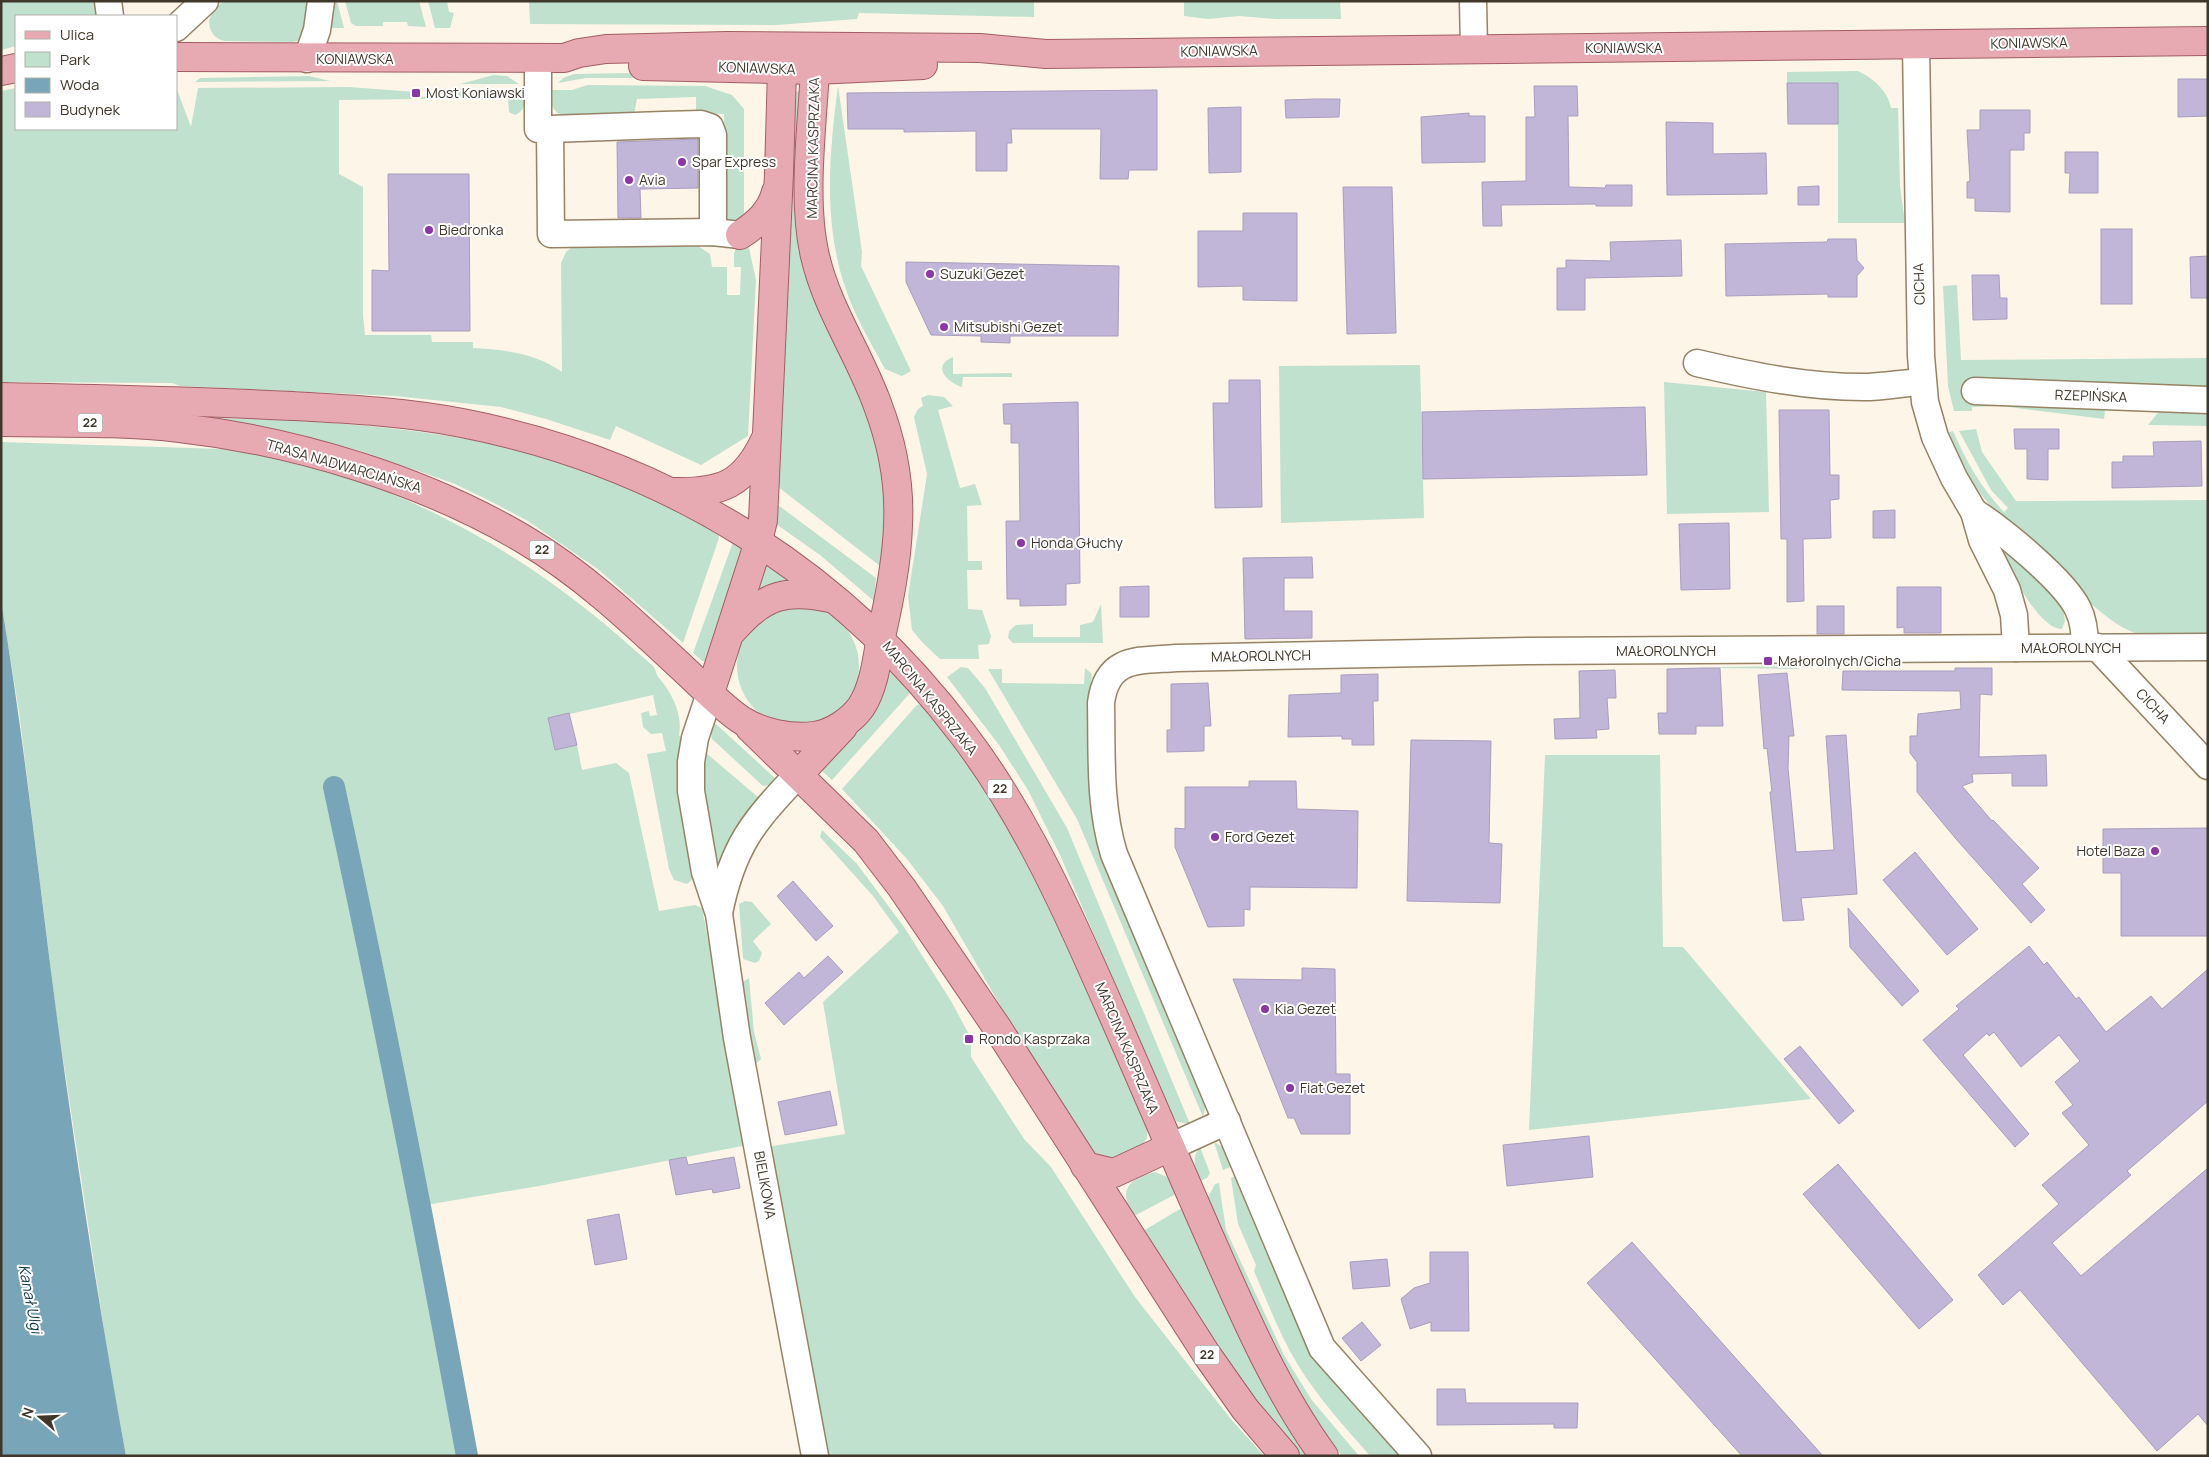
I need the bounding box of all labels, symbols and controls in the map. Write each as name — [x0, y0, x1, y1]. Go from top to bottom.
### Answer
legend — [15, 15, 178, 130]
text: Ulica — [60, 24, 94, 45]
street label: KONIAWSKA — [1990, 32, 2068, 53]
street label: KONIAWSKA — [1585, 38, 1663, 57]
street label: KONIAWSKA — [1180, 40, 1258, 61]
text: Park — [60, 49, 90, 70]
street label: KONIAWSKA — [316, 49, 394, 68]
street label: KONIAWSKA — [718, 57, 796, 78]
text: Woda — [60, 74, 99, 95]
street label: MARCINA KASPRZAKA — [802, 77, 823, 219]
place label: Most Koniawski — [426, 83, 525, 102]
marker: Most Koniawski — [410, 87, 422, 99]
text: Budynek — [60, 99, 121, 120]
place label: Spar Express — [692, 152, 776, 171]
marker: Spar Express — [676, 156, 688, 168]
place label: Avia — [639, 170, 665, 189]
marker: Avia — [623, 174, 635, 186]
place label: Biedronka — [439, 220, 504, 239]
marker: Biedronka — [423, 224, 435, 236]
street label: CICHA — [1908, 263, 1929, 305]
place label: Suzuki Gezet — [940, 264, 1025, 283]
marker: Suzuki Gezet — [924, 268, 936, 280]
place label: Mitsubishi Gezet — [954, 317, 1063, 336]
marker: Mitsubishi Gezet — [938, 321, 950, 333]
street label: RZEPIŃSKA — [2054, 385, 2128, 406]
road number: 22 — [78, 413, 102, 432]
street label: TRASA NADWARCIAŃSKA — [264, 434, 424, 497]
place label: Honda Głuchy — [1031, 533, 1124, 552]
marker: Honda Głuchy — [1015, 537, 1027, 549]
road number: 22 — [530, 540, 554, 560]
street label: MARCINA KASPRZAKA — [879, 637, 982, 759]
street label: MAŁOROLNYCH — [2021, 638, 2121, 657]
street label: MAŁOROLNYCH — [1616, 641, 1716, 660]
street label: MAŁOROLNYCH — [1211, 645, 1311, 666]
place label: Małorolnych/Cicha — [1778, 651, 1901, 670]
marker: Małorolnych/Cicha — [1762, 655, 1774, 667]
street label: CICHA — [2132, 684, 2175, 727]
road number: 22 — [988, 780, 1012, 799]
place label: Ford Gezet — [1225, 827, 1295, 846]
marker: Ford Gezet — [1209, 831, 1221, 843]
place label: Hotel Baza — [2076, 841, 2145, 860]
marker: Hotel Baza — [2149, 845, 2161, 857]
street label: MARCINA KASPRZAKA — [1091, 979, 1164, 1117]
place label: Kia Gezet — [1275, 999, 1336, 1018]
marker: Kia Gezet — [1259, 1003, 1271, 1015]
place label: Rondo Kasprzaka — [979, 1029, 1090, 1048]
marker: Rondo Kasprzaka — [963, 1033, 975, 1045]
place label: Fiat Gezet — [1300, 1078, 1366, 1097]
marker: Fiat Gezet — [1284, 1082, 1296, 1094]
street label: BIELIKOWA — [750, 1149, 781, 1221]
water label: Kanał Ulgi — [14, 1263, 48, 1337]
road number: 22 — [1194, 1346, 1220, 1364]
north arrow — [15, 1392, 65, 1442]
text: N — [17, 1405, 38, 1420]

